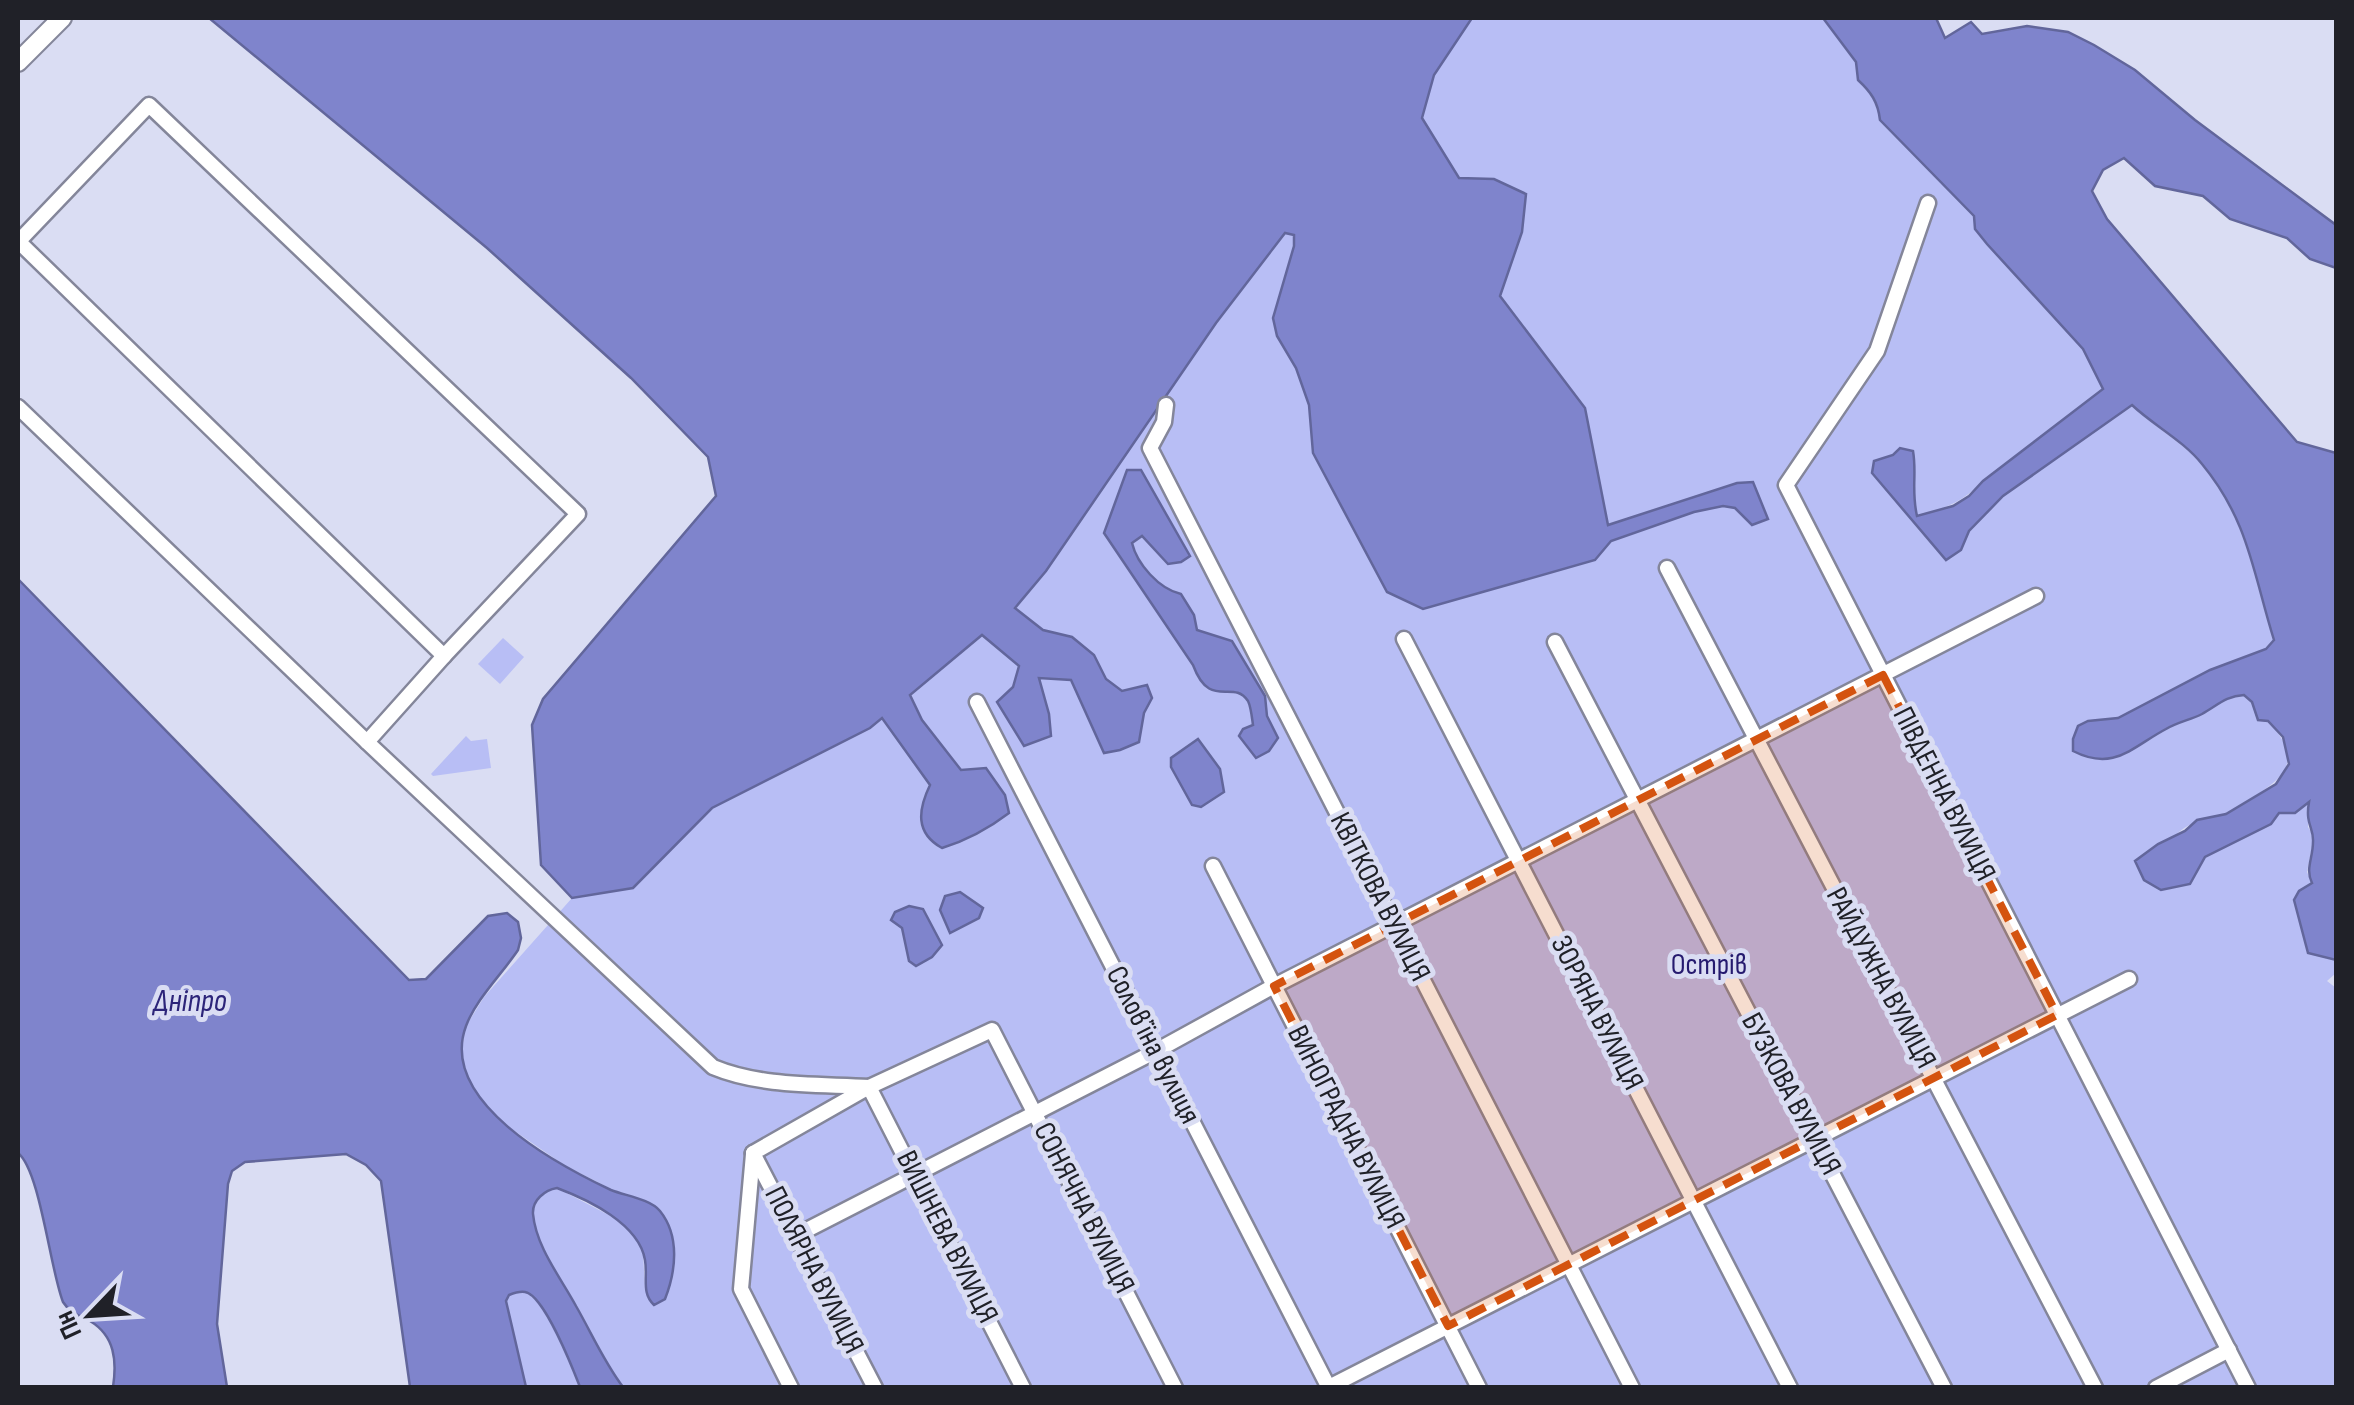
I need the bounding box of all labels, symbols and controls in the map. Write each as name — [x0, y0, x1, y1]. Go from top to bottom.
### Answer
street label: ПІВДЕННА ВУЛИЦЯ — [1885, 701, 2003, 887]
street label: КВІТКОВА ВУЛИЦЯ — [1322, 806, 1438, 988]
street label: РАЙДУЖНА ВУЛИЦЯ — [1818, 881, 1944, 1075]
street label: ЗОРЯНА ВУЛИЦЯ — [1543, 930, 1651, 1096]
park label: Острів — [1671, 947, 1747, 983]
street label: Соловʼїна вулиця — [1098, 960, 1208, 1130]
water label: Дніпро — [151, 982, 227, 1021]
street label: БУЗКОВА ВУЛИЦЯ — [1733, 1007, 1849, 1181]
street label: ВИНОГРАДНА ВУЛИЦЯ — [1279, 1019, 1413, 1235]
street label: СОНЯЧНА ВУЛИЦЯ — [1026, 1117, 1142, 1299]
street label: ВИШНЕВА ВУЛИЦЯ — [888, 1145, 1006, 1329]
street label: ПОЛЯРНА ВУЛИЦЯ — [756, 1180, 872, 1360]
north arrow — [40, 1265, 140, 1365]
text: Пн — [48, 1306, 89, 1344]

